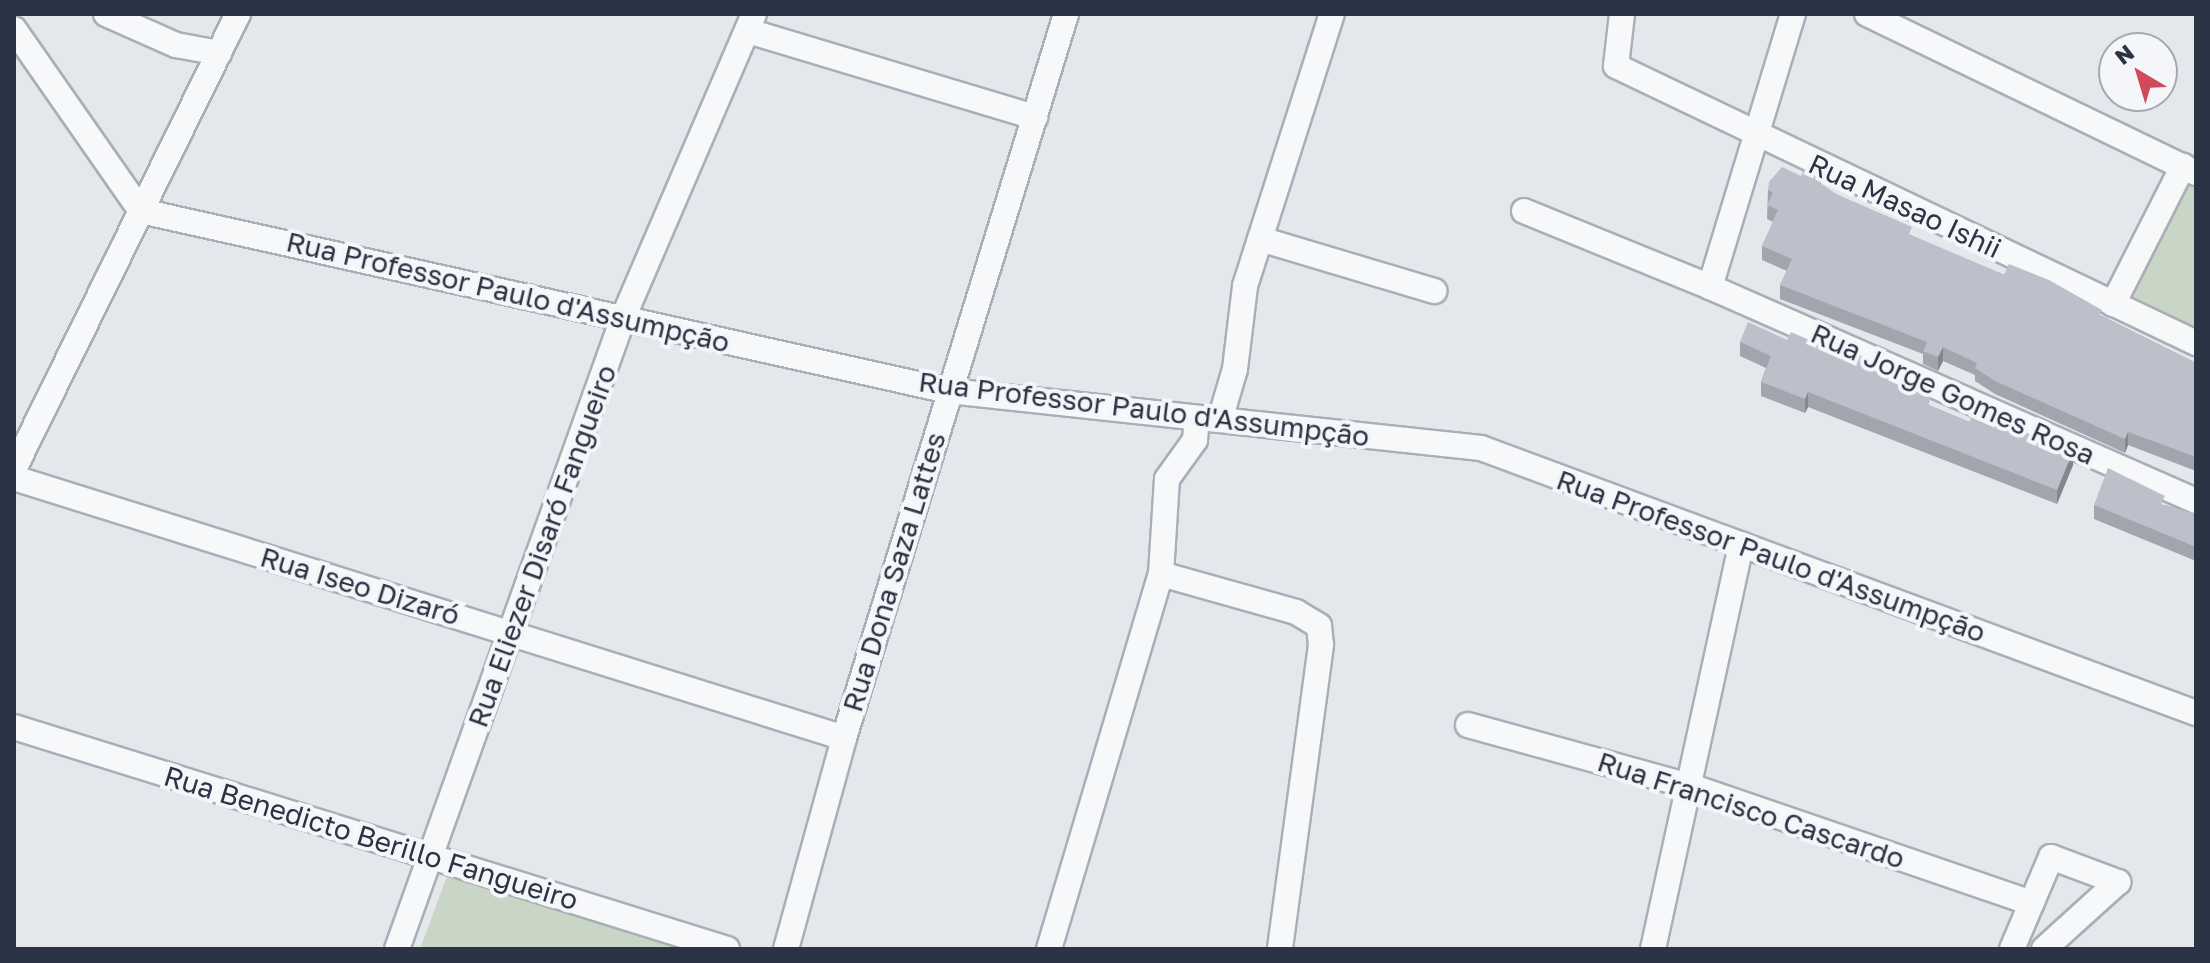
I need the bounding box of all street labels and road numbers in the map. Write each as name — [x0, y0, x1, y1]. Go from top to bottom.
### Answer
street label: Rua Masao Ishii — [1803, 147, 2007, 265]
street label: Rua Professor Paulo d'Assumpção — [283, 225, 733, 359]
street label: Rua Jorge Gomes Rosa — [1806, 316, 2100, 472]
street label: Rua Eliezer Disaró Fangueiro — [461, 360, 623, 732]
street label: Rua Professor Paulo d'Assumpção — [917, 365, 1371, 453]
street label: Rua Dona Saza Lattes — [835, 428, 953, 716]
street label: Rua Professor Paulo d'Assumpção — [1552, 463, 1990, 649]
street label: Rua Iseo Dizaró — [256, 540, 464, 632]
street label: Rua Francisco Cascardo — [1593, 744, 1909, 876]
street label: Rua Benedicto Berillo Fangueiro — [160, 759, 582, 917]

